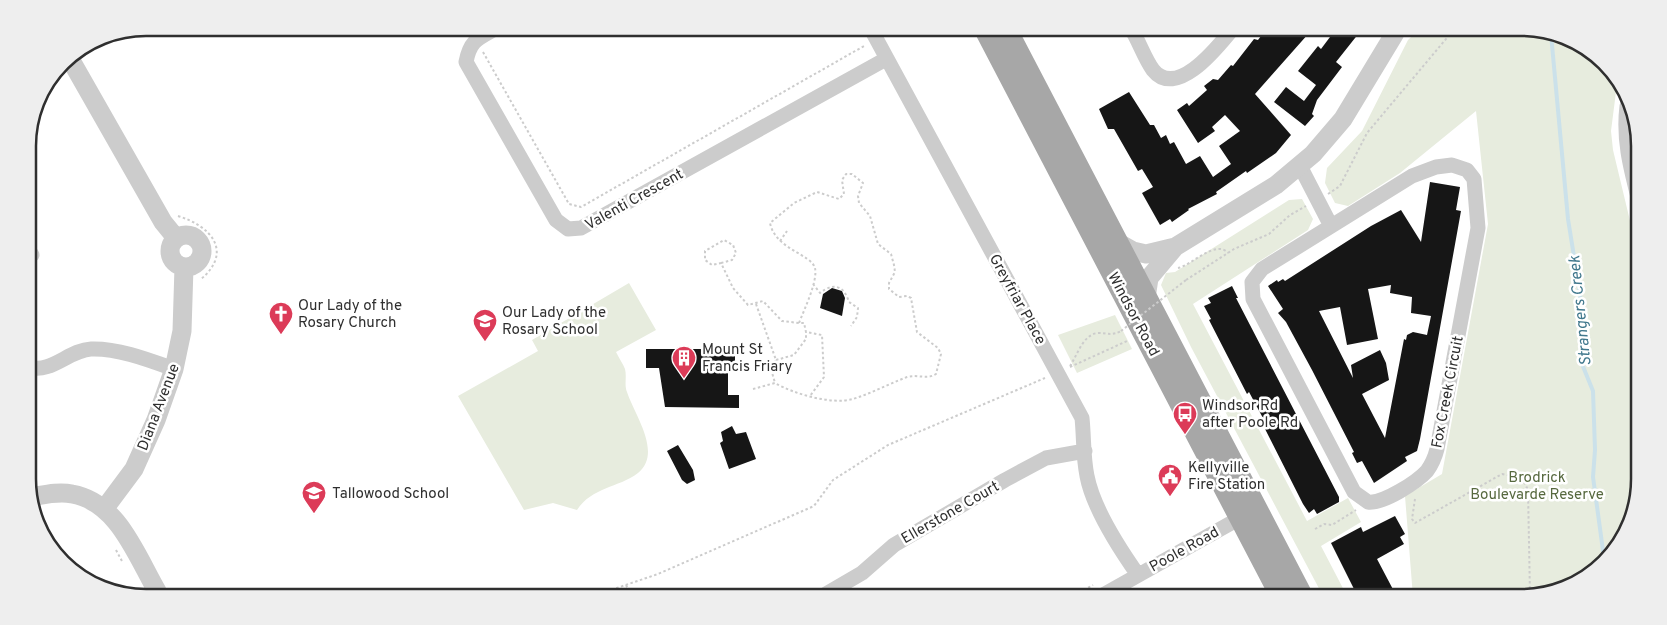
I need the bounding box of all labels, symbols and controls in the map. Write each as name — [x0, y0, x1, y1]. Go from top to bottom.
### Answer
street label: Valenti Crescent — [582, 165, 687, 235]
street label: Greyfriar Place — [984, 251, 1049, 348]
water label: Strangers Creek — [1565, 254, 1597, 367]
street label: Windsor Road — [1103, 269, 1163, 360]
place label: Our Lady of the Rosary Church — [298, 297, 402, 333]
church icon: Our Lady of the Rosary Church — [268, 301, 294, 335]
place label: Our Lady of the Rosary School — [502, 304, 606, 340]
school or university icon: Our Lady of the Rosary School — [472, 308, 498, 342]
street label: Fox Creek Circuit — [1428, 335, 1469, 450]
place label: Mount St Francis Friary — [702, 341, 792, 377]
building icon: Mount St Francis Friary — [671, 345, 697, 379]
street label: Diana Avenue — [134, 361, 185, 454]
place label: Windsor Rd after Poole Rd — [1202, 397, 1298, 433]
bus stop icon: Windsor Rd after Poole Rd — [1172, 401, 1198, 435]
place label: Kellyville Fire Station — [1188, 459, 1265, 495]
public building icon: Kellyville Fire Station — [1157, 463, 1183, 497]
park label: Brodrick Boulevarde Reserve — [1470, 469, 1604, 505]
street label: Ellerstone Court — [898, 478, 1003, 549]
school or university icon: Tallowood School — [301, 480, 327, 514]
place label: Tallowood School — [332, 485, 449, 504]
street label: Poole Road — [1147, 523, 1223, 577]

